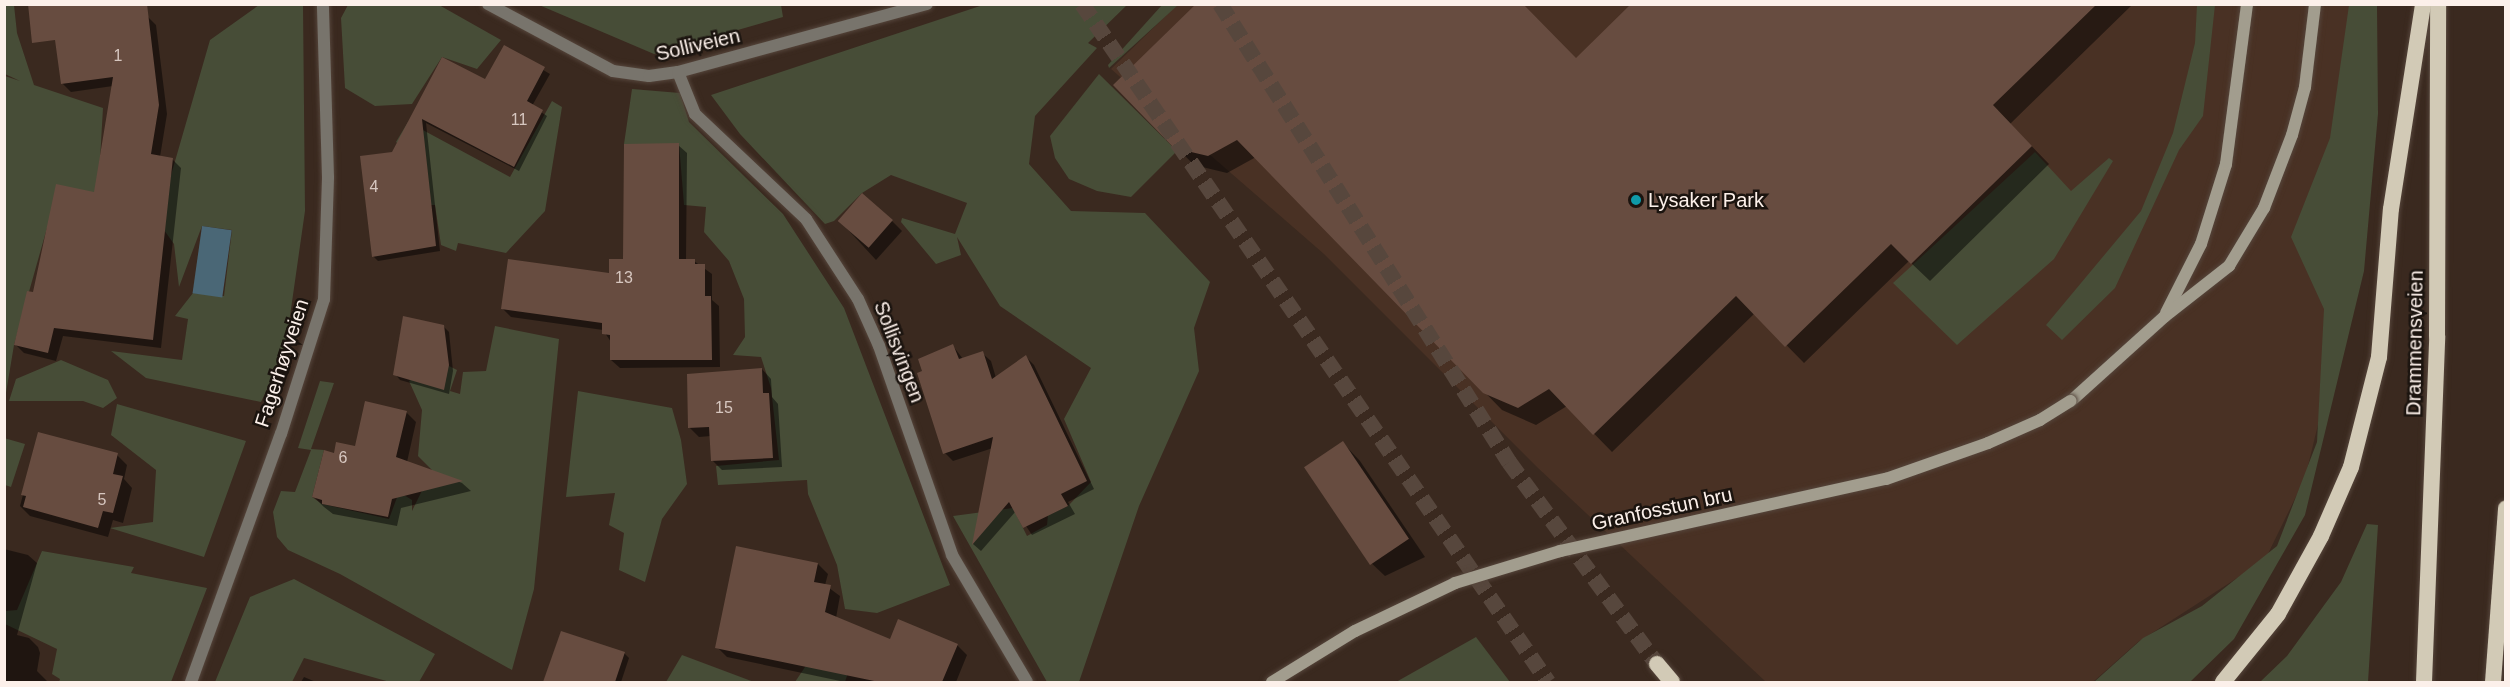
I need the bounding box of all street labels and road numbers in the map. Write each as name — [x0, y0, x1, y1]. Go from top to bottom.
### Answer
street label: Solliveien — [654, 24, 742, 66]
street label: Drammensveien — [2402, 270, 2428, 416]
street label: Fagerhøyveien — [250, 296, 314, 430]
street label: Sollisvingen — [869, 298, 929, 406]
street label: Granfosstun bru — [1589, 482, 1735, 536]

